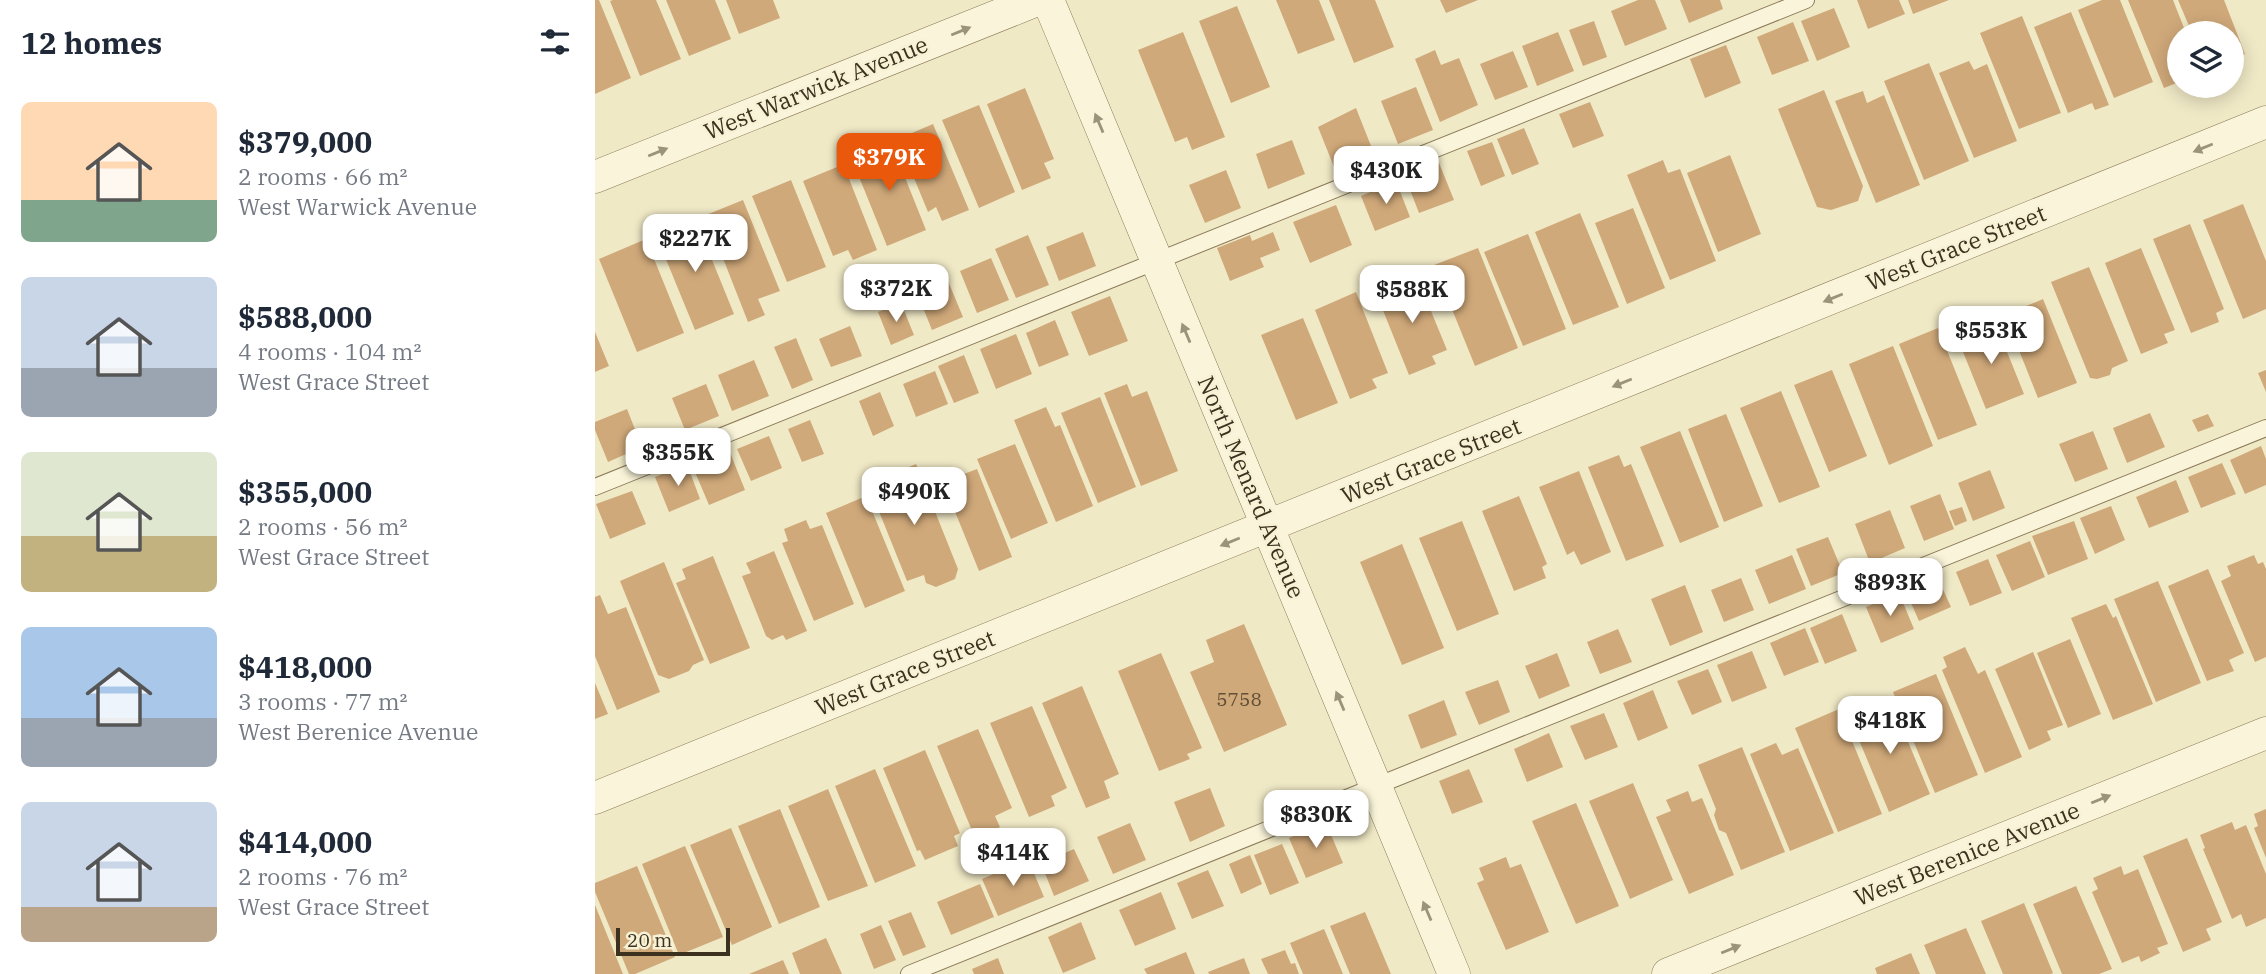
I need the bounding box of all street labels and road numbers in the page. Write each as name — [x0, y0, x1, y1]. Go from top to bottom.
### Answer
street label: West Warwick Avenue — [699, 28, 932, 146]
street label: West Grace Street — [1861, 197, 2050, 297]
street label: North Menard Avenue — [1191, 371, 1312, 602]
street label: West Grace Street — [1336, 410, 1525, 510]
street label: West Grace Street — [810, 622, 999, 722]
street label: West Berenice Avenue — [1850, 794, 2084, 912]

